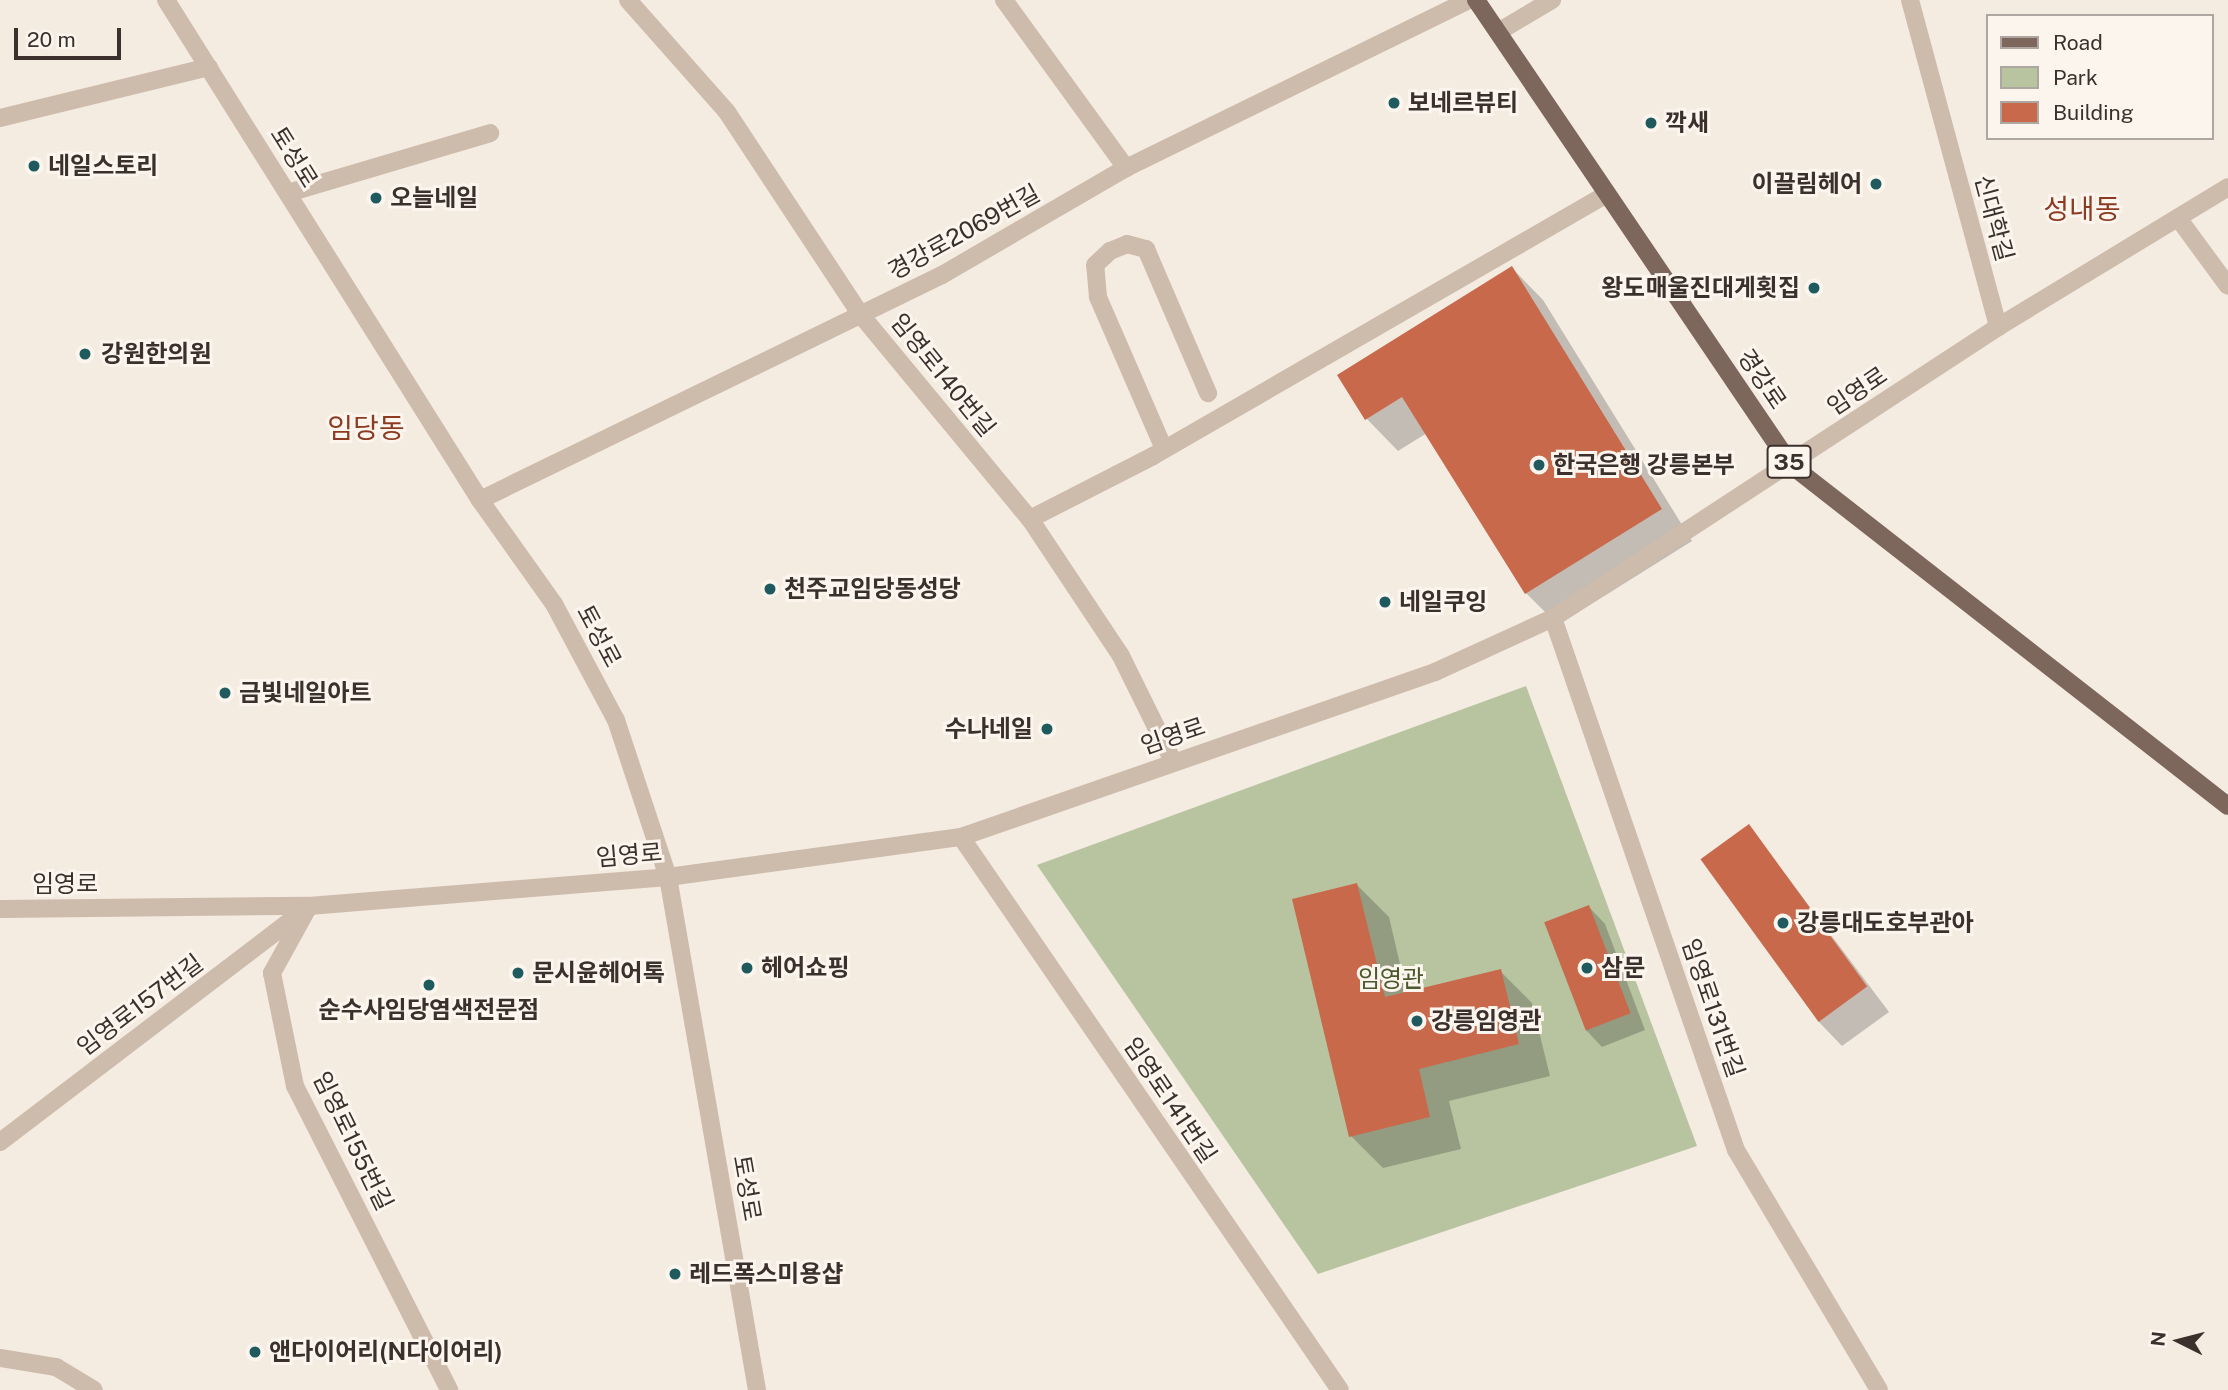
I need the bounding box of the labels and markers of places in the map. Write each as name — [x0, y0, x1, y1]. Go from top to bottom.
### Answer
place label: 보네르뷰티 — [1408, 89, 1518, 117]
marker: 보네르뷰티 — [1386, 95, 1402, 111]
place label: 깍새 — [1665, 109, 1709, 137]
marker: 깍새 — [1643, 115, 1659, 131]
place label: 네일스토리 — [48, 152, 158, 180]
marker: 네일스토리 — [26, 158, 42, 174]
place label: 이끌림헤어 — [1752, 170, 1862, 198]
marker: 이끌림헤어 — [1868, 176, 1884, 192]
place label: 오늘네일 — [390, 184, 478, 212]
marker: 오늘네일 — [368, 190, 384, 206]
place label: 왕도매울진대게횟집 — [1601, 274, 1800, 302]
marker: 왕도매울진대게횟집 — [1806, 280, 1822, 296]
place label: 강원한의원 — [101, 340, 211, 368]
marker: 강원한의원 — [75, 344, 95, 364]
place label: 한국은행 강릉본부 — [1553, 451, 1735, 479]
marker: 한국은행 강릉본부 — [1531, 457, 1547, 473]
place label: 천주교임당동성당 — [784, 575, 961, 603]
marker: 천주교임당동성당 — [762, 581, 778, 597]
place label: 네일쿠잉 — [1399, 588, 1487, 616]
marker: 네일쿠잉 — [1377, 594, 1393, 610]
place label: 금빛네일아트 — [239, 679, 371, 707]
marker: 금빛네일아트 — [217, 685, 233, 701]
place label: 수나네일 — [945, 715, 1033, 743]
marker: 수나네일 — [1039, 721, 1055, 737]
place label: 강릉대도호부관아 — [1797, 909, 1974, 937]
marker: 강릉대도호부관아 — [1775, 915, 1791, 931]
place label: 헤어쇼핑 — [761, 954, 849, 982]
place label: 삼문 — [1601, 954, 1645, 982]
place label: 문시윤헤어톡 — [532, 959, 664, 987]
marker: 헤어쇼핑 — [739, 960, 755, 976]
marker: 삼문 — [1579, 960, 1595, 976]
marker: 문시윤헤어톡 — [510, 965, 526, 981]
marker: 순수사임당염색전문점 — [421, 977, 437, 993]
place label: 순수사임당염색전문점 — [319, 996, 539, 1024]
place label: 강릉임영관 — [1431, 1007, 1541, 1035]
marker: 강릉임영관 — [1409, 1013, 1425, 1029]
place label: 레드폭스미용샵 — [689, 1260, 844, 1288]
marker: 레드폭스미용샵 — [667, 1266, 683, 1282]
place label: 앤다이어리(N다이어리) — [269, 1338, 503, 1366]
marker: 앤다이어리(N다이어리) — [247, 1344, 263, 1360]

